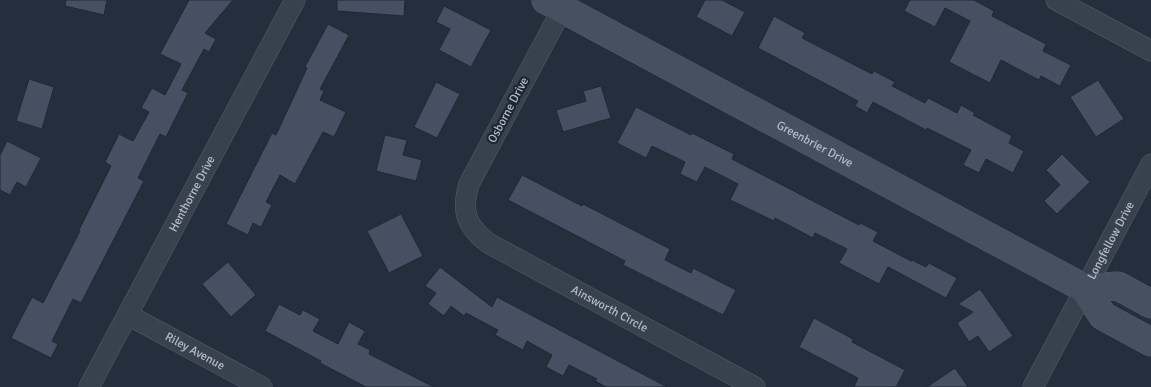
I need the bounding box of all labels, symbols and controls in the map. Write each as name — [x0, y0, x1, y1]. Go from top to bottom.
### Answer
street label: Osborne Drive — [485, 75, 532, 146]
street label: Greenbrier Drive — [774, 118, 856, 171]
street label: Henthorne Drive — [166, 153, 219, 235]
street label: Longfellow Drive — [1084, 199, 1138, 282]
street label: Ainsworth Circle — [568, 282, 650, 336]
street label: Riley Avenue — [162, 329, 227, 374]

